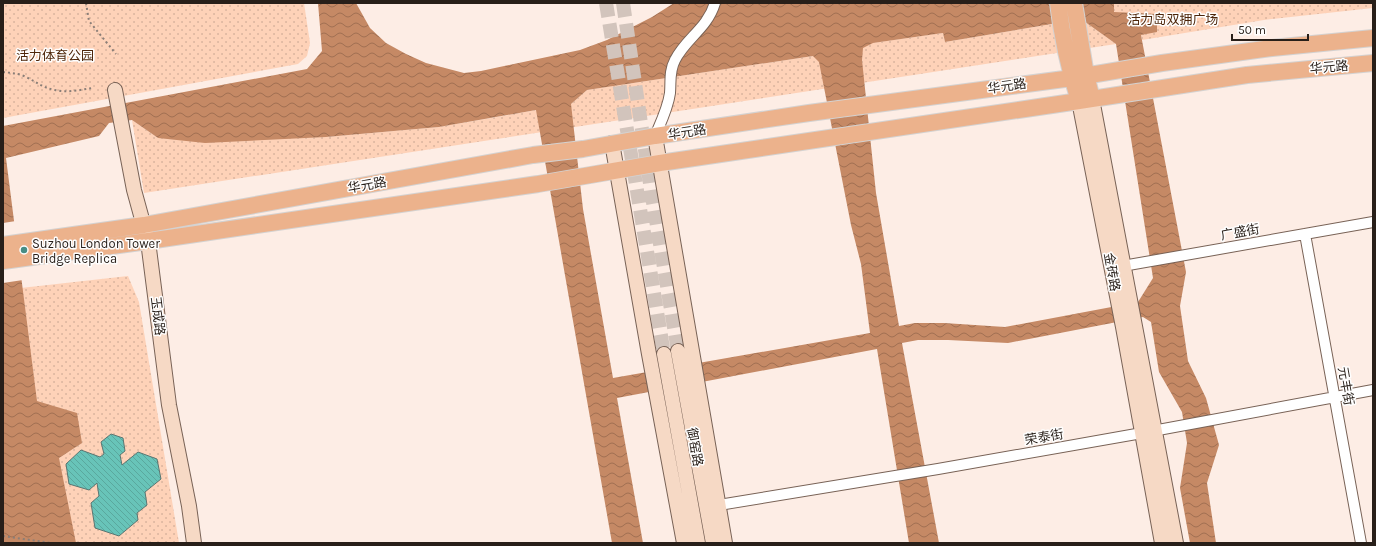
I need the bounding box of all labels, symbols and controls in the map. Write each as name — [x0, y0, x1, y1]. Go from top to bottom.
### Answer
park label: 活力岛双拥广场 — [1127, 12, 1219, 27]
scale bar — [1232, 16, 1308, 42]
text: 50 m — [1238, 23, 1266, 37]
park label: 活力体育公园 — [16, 48, 94, 63]
street label: 华元路 — [1309, 58, 1349, 76]
street label: 华元路 — [987, 76, 1027, 96]
street label: 华元路 — [667, 122, 707, 142]
street label: 华元路 — [346, 174, 388, 196]
street label: 广盛街 — [1219, 221, 1261, 243]
place label: Suzhou London Tower Bridge Replica — [32, 236, 160, 266]
marker: Suzhou London Tower Bridge Replica — [19, 245, 29, 255]
street label: 金砖路 — [1101, 251, 1123, 293]
street label: 玉成路 — [148, 296, 168, 336]
street label: 元丰街 — [1335, 365, 1357, 407]
street label: 御窑路 — [684, 426, 706, 468]
street label: 荣泰街 — [1023, 426, 1065, 448]

